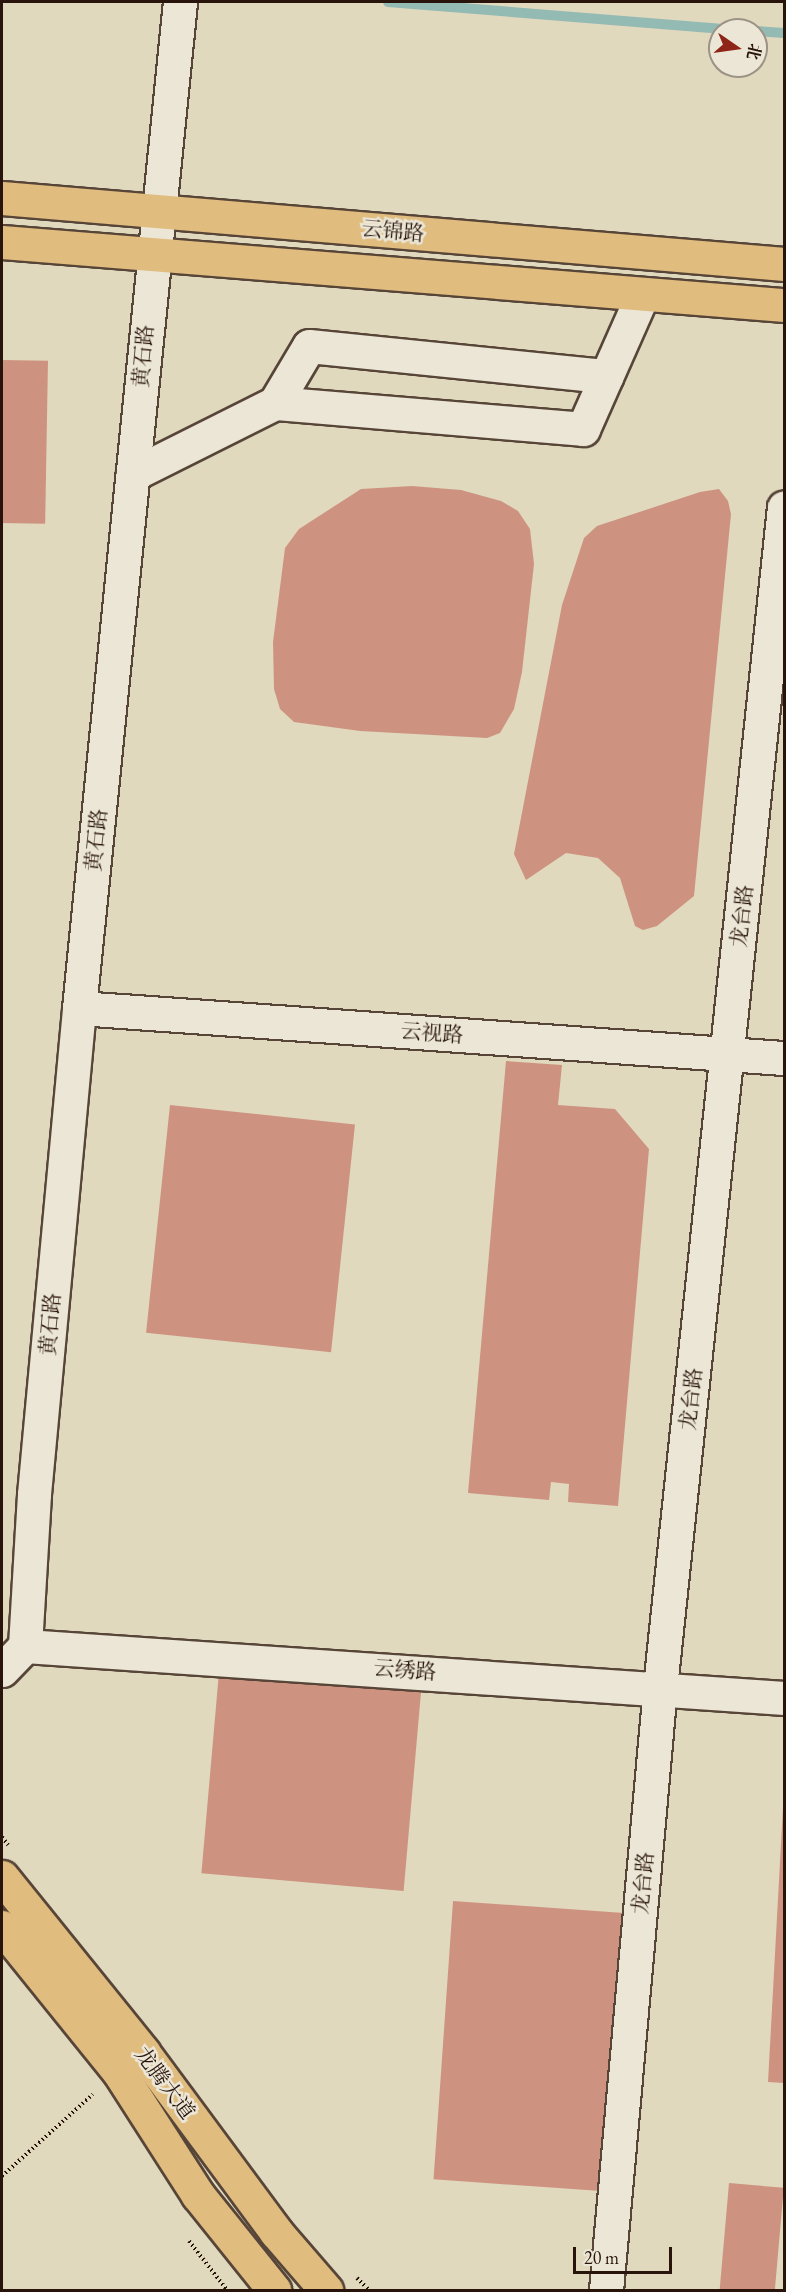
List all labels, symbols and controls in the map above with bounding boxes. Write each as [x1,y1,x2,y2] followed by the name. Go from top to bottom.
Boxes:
[708,18,768,78] north arrow
[742,42,766,62] text: 北
[361,216,425,246] street label: 云锦路
[128,324,158,388] street label: 黄石路
[80,807,112,873] street label: 黄石路
[726,883,758,949] street label: 龙台路
[400,1018,464,1048] street label: 云视路
[35,1292,65,1356] street label: 黄石路
[675,1366,707,1432] street label: 龙台路
[373,1655,437,1685] street label: 云绣路
[628,1851,658,1915] street label: 龙台路
[130,2042,200,2124] street label: 龙腾大道
[576,2235,675,2273] scale bar
[584,2246,619,2269] text: 20 m

